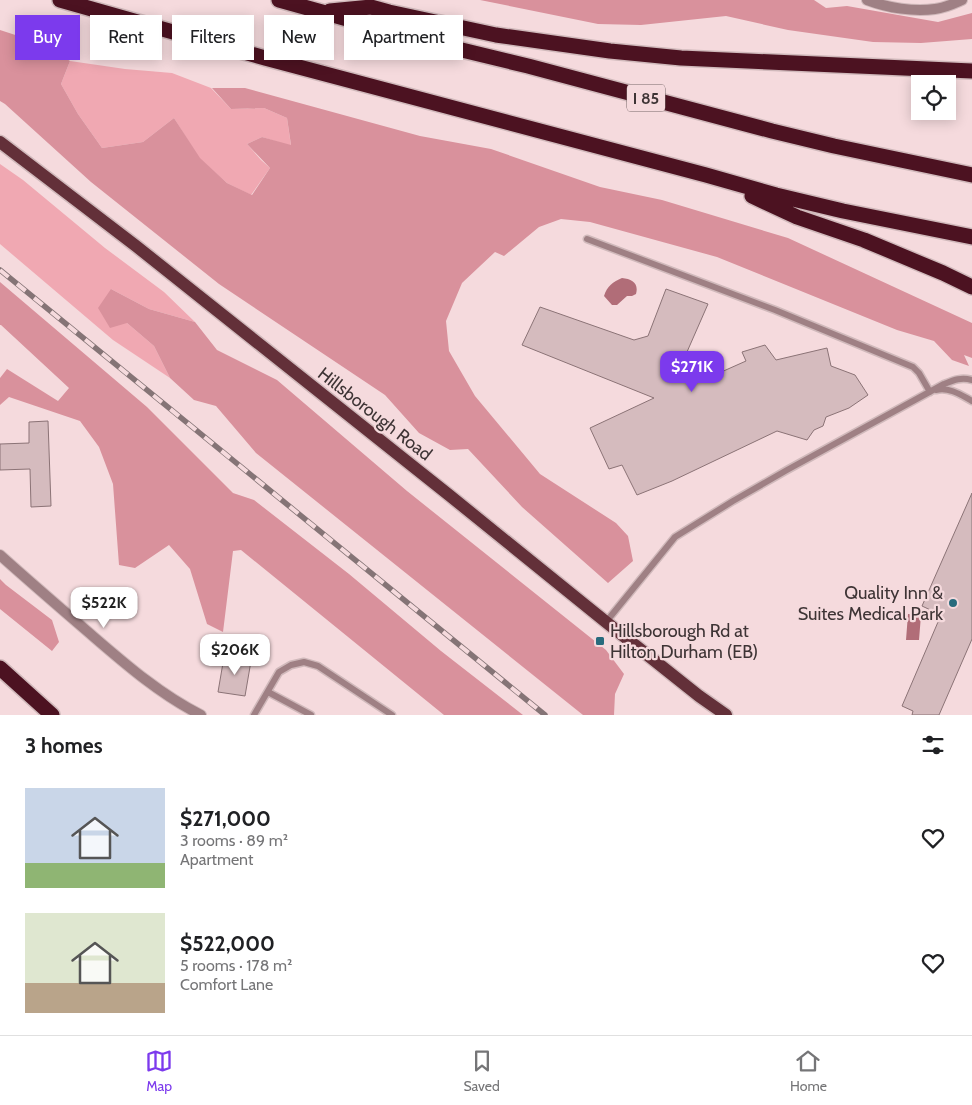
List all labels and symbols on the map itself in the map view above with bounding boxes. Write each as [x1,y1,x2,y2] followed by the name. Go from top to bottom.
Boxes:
[627,85,665,112] road number: I 85
[657,350,727,393] pin: $271K
[314,363,436,465] street label: Hillsborough Road
[798,582,944,625] place label: Quality Inn & Suites Medical Park
[69,586,139,629] pin: $522K
[947,597,959,609] marker: Quality Inn & Suites Medical Park
[610,620,758,663] place label: Hillsborough Rd at Hilton Durham (EB)
[200,634,270,676] pin: $206K
[594,635,606,647] marker: Hillsborough Rd at Hilton Durham (EB)

